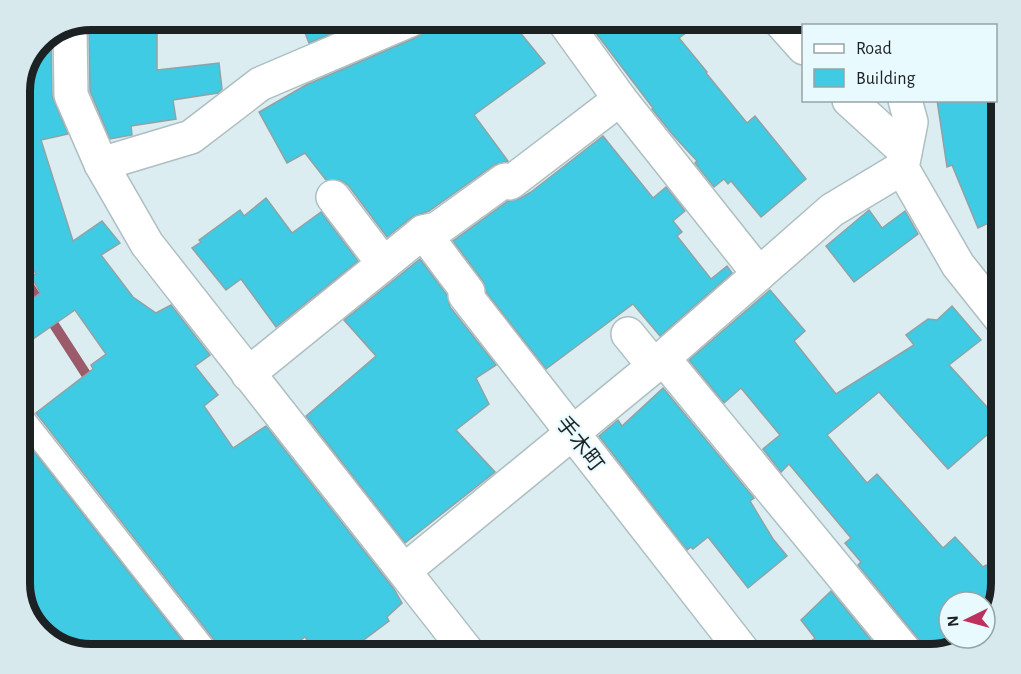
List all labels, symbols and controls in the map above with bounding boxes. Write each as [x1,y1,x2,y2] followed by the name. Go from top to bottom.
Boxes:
[802,24,997,102] legend
[856,40,892,58] text: Road
[856,70,916,88] text: Building
[552,412,608,475] street label: 手木町
[937,590,997,650] north arrow
[945,615,962,627] text: N

